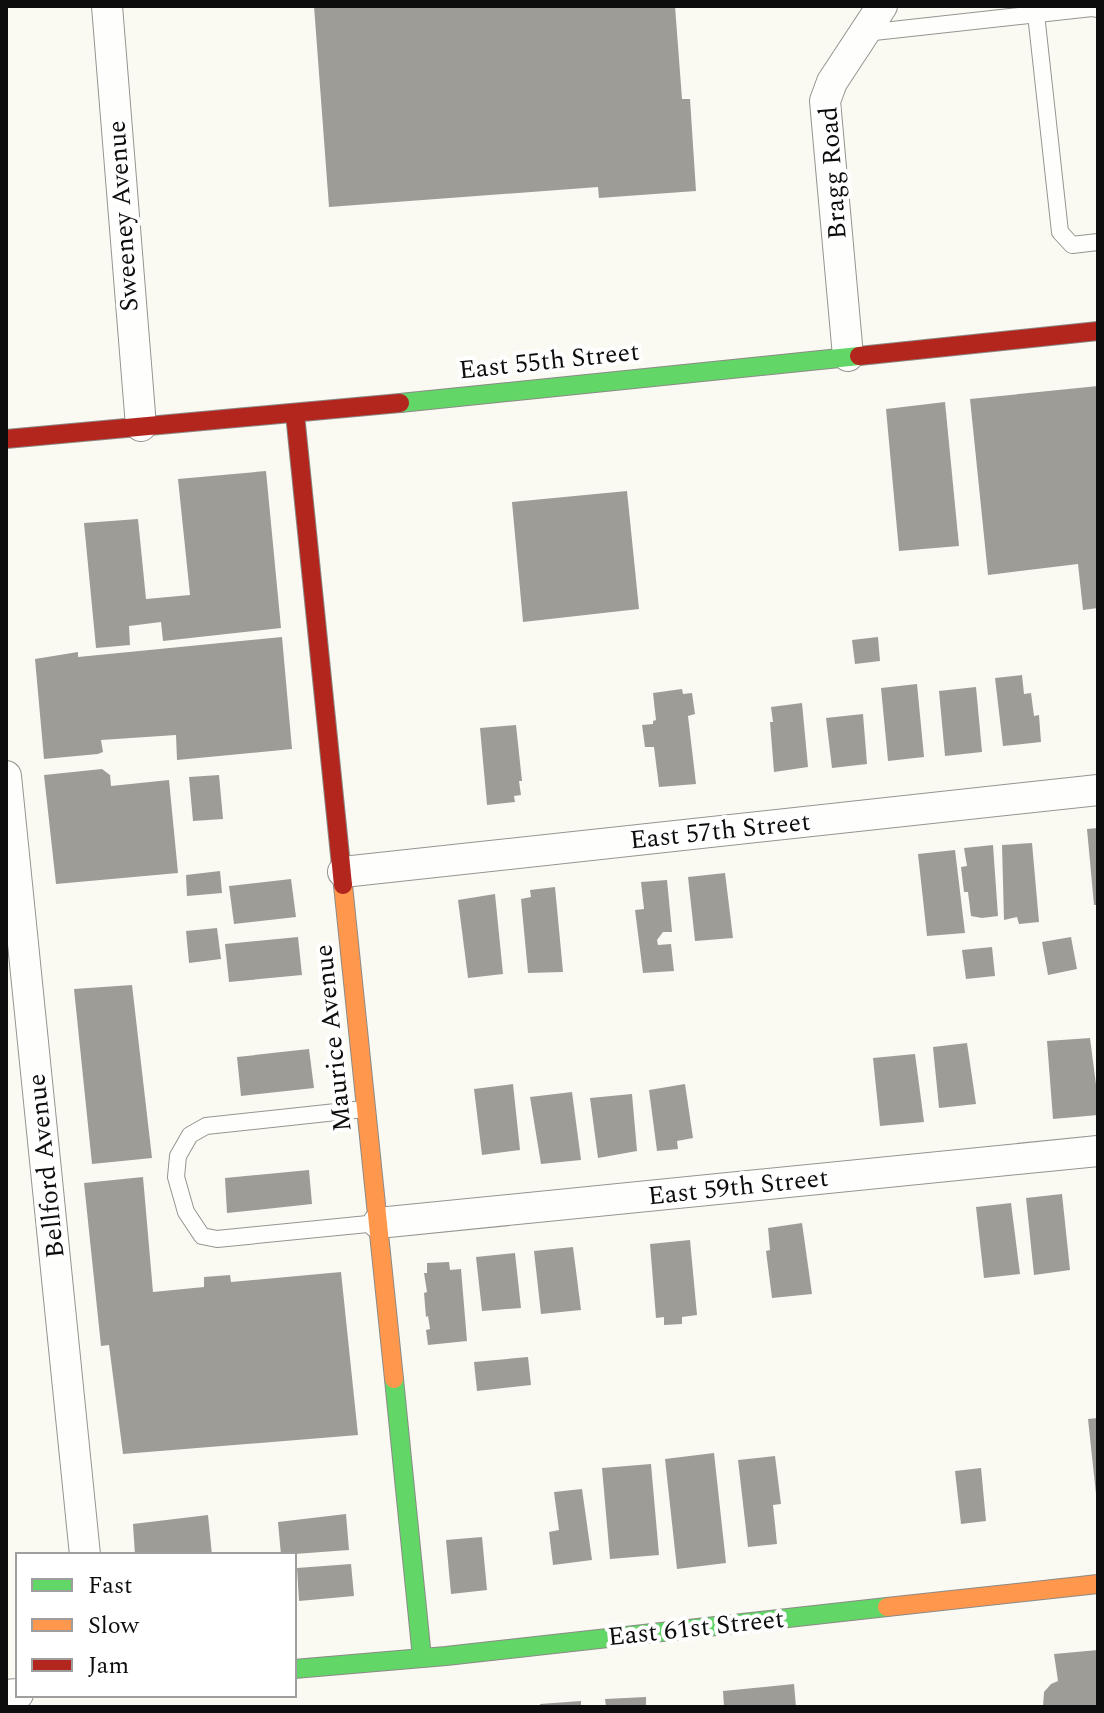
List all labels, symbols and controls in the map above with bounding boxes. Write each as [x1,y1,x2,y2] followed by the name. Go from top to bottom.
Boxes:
[808,105,858,241] street label: Bragg Road
[96,119,150,313] street label: Sweeney Avenue
[457,332,641,390] street label: East 55th Street
[628,802,812,860] street label: East 57th Street
[303,942,363,1134] street label: Maurice Avenue
[16,1072,76,1260] street label: Bellford Avenue
[646,1158,830,1216] street label: East 59th Street
[16,1553,296,1697] legend
[88,1568,133,1604] text: Fast
[606,1599,786,1657] street label: East 61st Street
[88,1608,140,1644] text: Slow
[88,1648,129,1684] text: Jam

